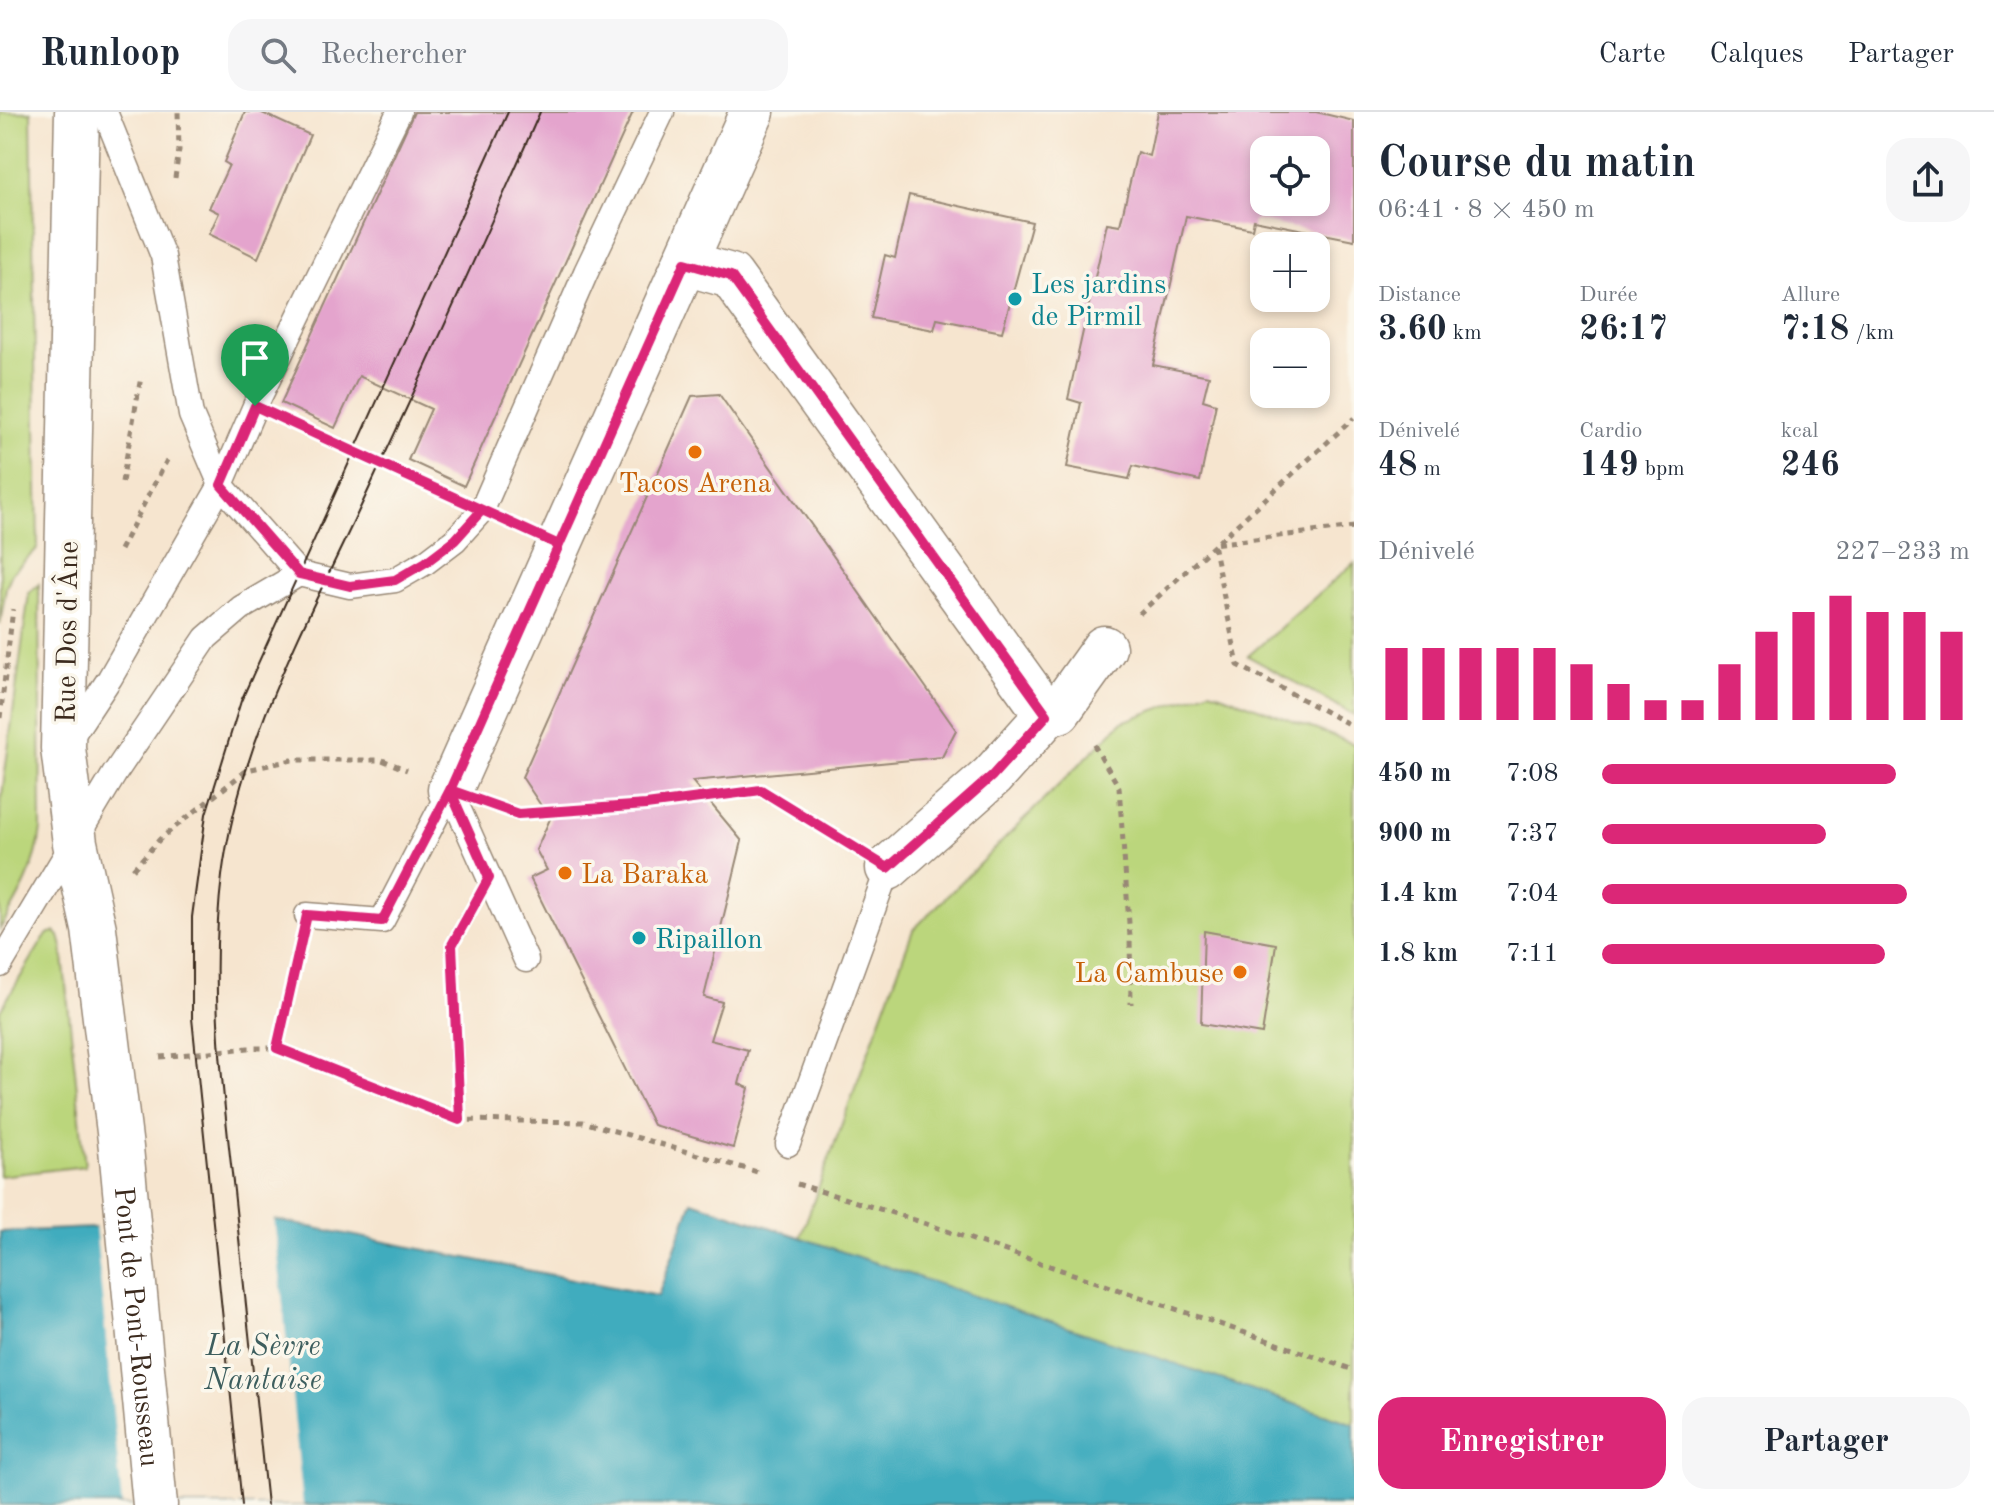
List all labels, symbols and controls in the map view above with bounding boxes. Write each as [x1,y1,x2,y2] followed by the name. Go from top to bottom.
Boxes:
[228,19,788,91] search box
[256,33,300,77] icon: search
[40,36,180,74] text: Runloop
[320,40,467,70] text: Rechercher
[1599,41,1666,69] text: Carte
[1710,41,1804,69] text: Calques
[1848,41,1954,69] text: Partager
[1250,136,1330,408] map controls
[1250,136,1330,216] button: locate
[1886,138,1970,222] button: share
[1378,142,1696,186] text: Course du matin
[1378,197,1595,223] text: 06:41 · 8 × 450 m
[1250,232,1330,312] button: +
[1031,272,1166,332] place label: Les jardins de Pirmil
[1378,284,1461,306] text: Distance
[1579,284,1638,306] text: Durée
[1781,284,1840,306] text: Allure
[1006,290,1024,308] marker: Les jardins de Pirmil
[1378,313,1447,347] text: 3.60
[1579,313,1668,347] text: 26:17
[1781,313,1849,347] text: 7:18
[1447,322,1482,344] text: km
[1849,322,1894,344] text: /km
[221,324,289,406] pin
[1250,328,1330,408] button: −
[233,336,277,380] icon: arrive
[1378,420,1460,442] text: Dénivelé
[1579,420,1642,442] text: Cardio
[1781,420,1819,442] text: kcal
[686,443,704,461] marker: Tacos Arena
[1378,449,1417,483] text: 48
[1579,449,1639,483] text: 149
[1781,449,1840,483] text: 246
[1417,458,1441,480] text: m
[1639,458,1685,480] text: bpm
[618,471,772,499] place label: Tacos Arena
[1378,539,1475,565] text: Dénivelé
[1835,539,1970,565] text: 227–233 m
[48,541,85,723] street label: Rue Dos d'Âne
[1378,761,1451,787] text: 450 m
[1506,761,1559,787] text: 7:08
[1378,821,1451,847] text: 900 m
[1506,821,1559,847] text: 7:37
[581,862,708,890] place label: La Baraka
[556,864,574,882] marker: La Baraka
[1378,881,1458,907] text: 1.4 km
[1506,881,1559,907] text: 7:04
[655,927,763,955] place label: Ripaillon
[630,929,648,947] marker: Ripaillon
[1378,941,1458,967] text: 1.8 km
[1506,941,1559,967] text: 7:11
[1074,961,1224,989] place label: La Cambuse
[1231,963,1249,981] marker: La Cambuse
[108,1185,162,1468] street label: Pont de Pont-Rousseau
[203,1332,322,1396] water label: La Sèvre Nantaise
[1378,1397,1666,1489] button: Enregistrer
[1682,1397,1970,1489] button: Partager

